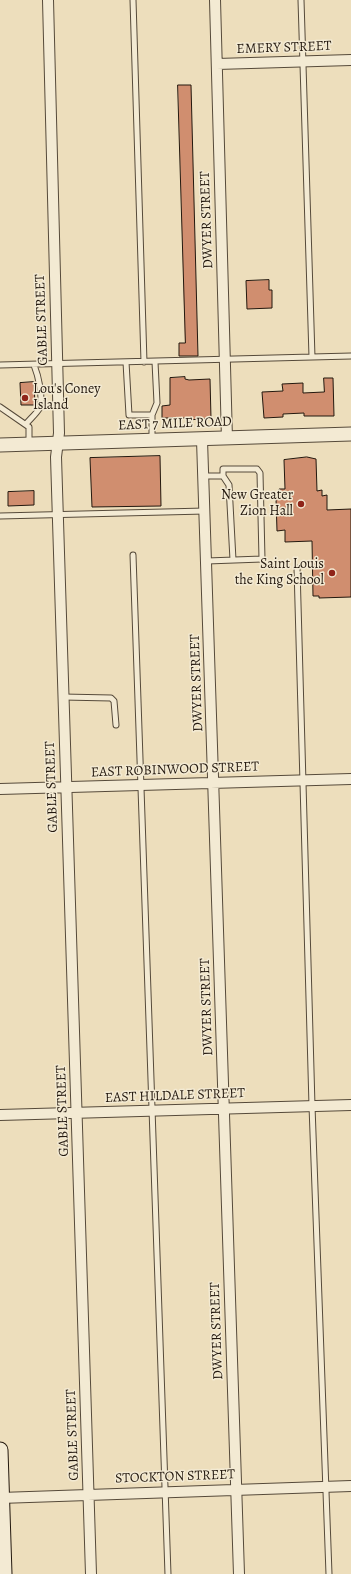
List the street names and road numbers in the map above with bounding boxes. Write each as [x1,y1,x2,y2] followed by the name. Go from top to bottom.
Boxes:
[236,38,332,58] street label: EMERY STREET
[197,171,217,269] street label: DWYER STREET
[32,274,52,366] street label: GABLE STREET
[118,414,232,434] street label: EAST 7 MILE ROAD
[187,634,207,732] street label: DWYER STREET
[42,741,62,833] street label: GABLE STREET
[91,759,259,781] street label: EAST ROBINWOOD STREET
[197,958,217,1056] street label: DWYER STREET
[53,1065,73,1157] street label: GABLE STREET
[105,1085,245,1107] street label: EAST HILDALE STREET
[207,1282,227,1380] street label: DWYER STREET
[63,1389,83,1481] street label: GABLE STREET
[115,1467,235,1487] street label: STOCKTON STREET

